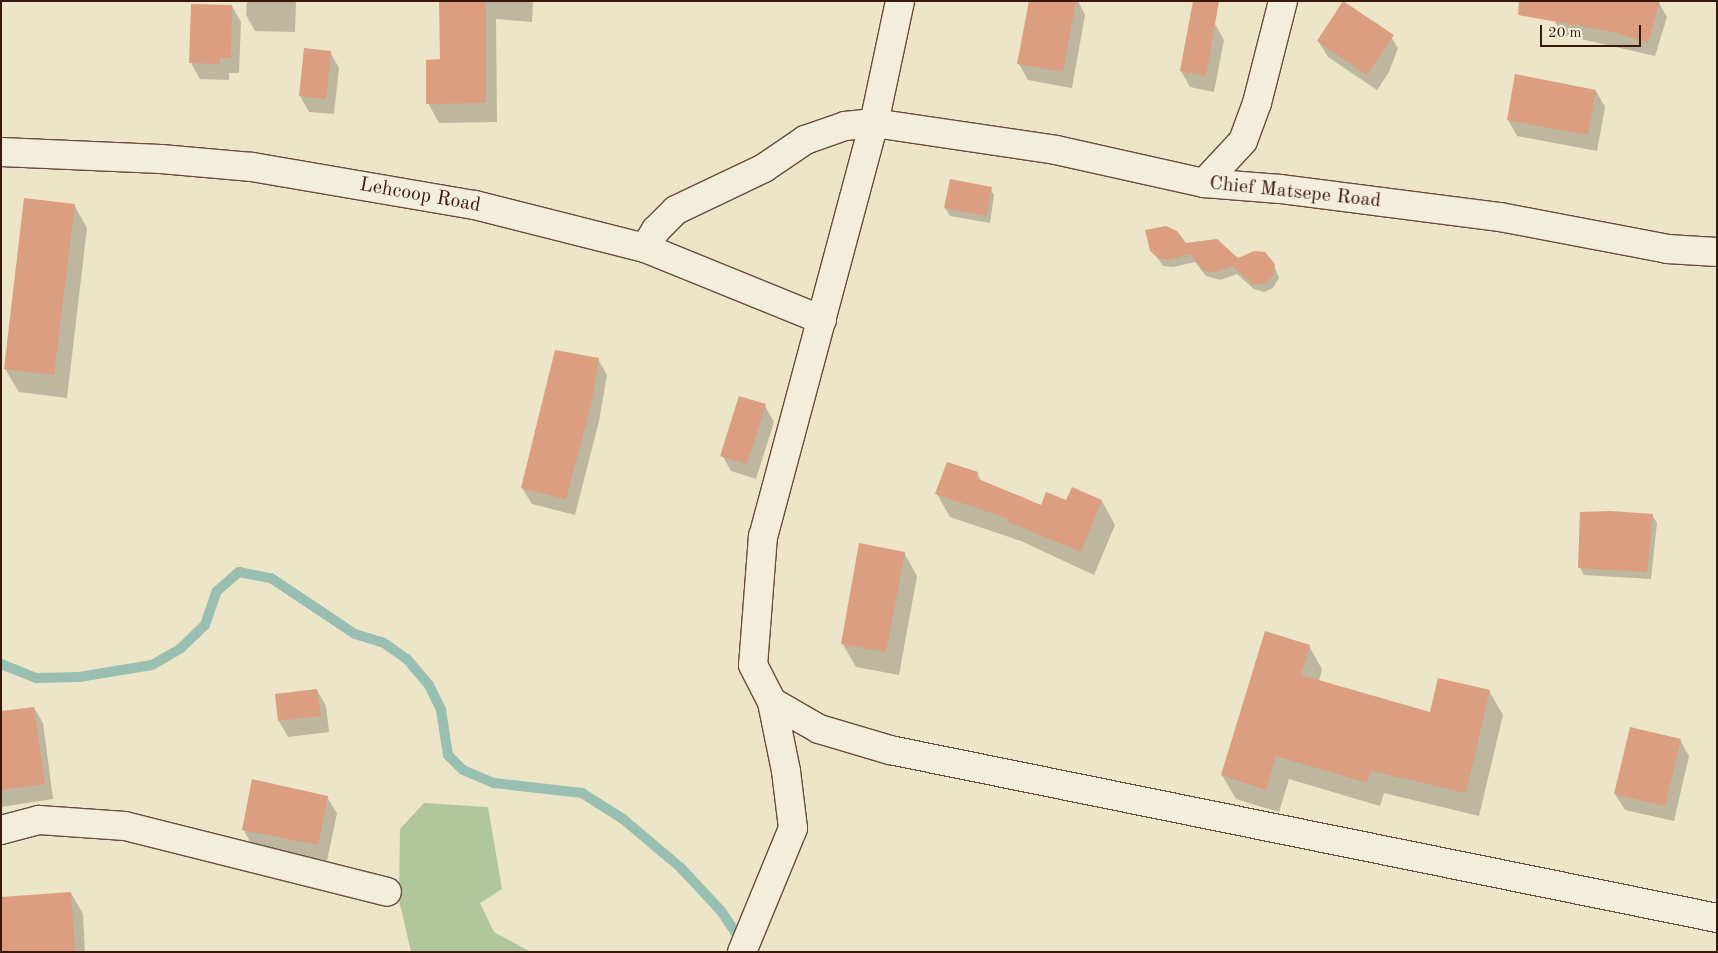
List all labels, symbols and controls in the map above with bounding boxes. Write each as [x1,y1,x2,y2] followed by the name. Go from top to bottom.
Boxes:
[1543,15,1644,47] scale bar
[1548,26,1582,41] text: 20 m
[1208,172,1382,214] street label: Chief Matsepe Road
[358,174,482,218] street label: Lehcoop Road

